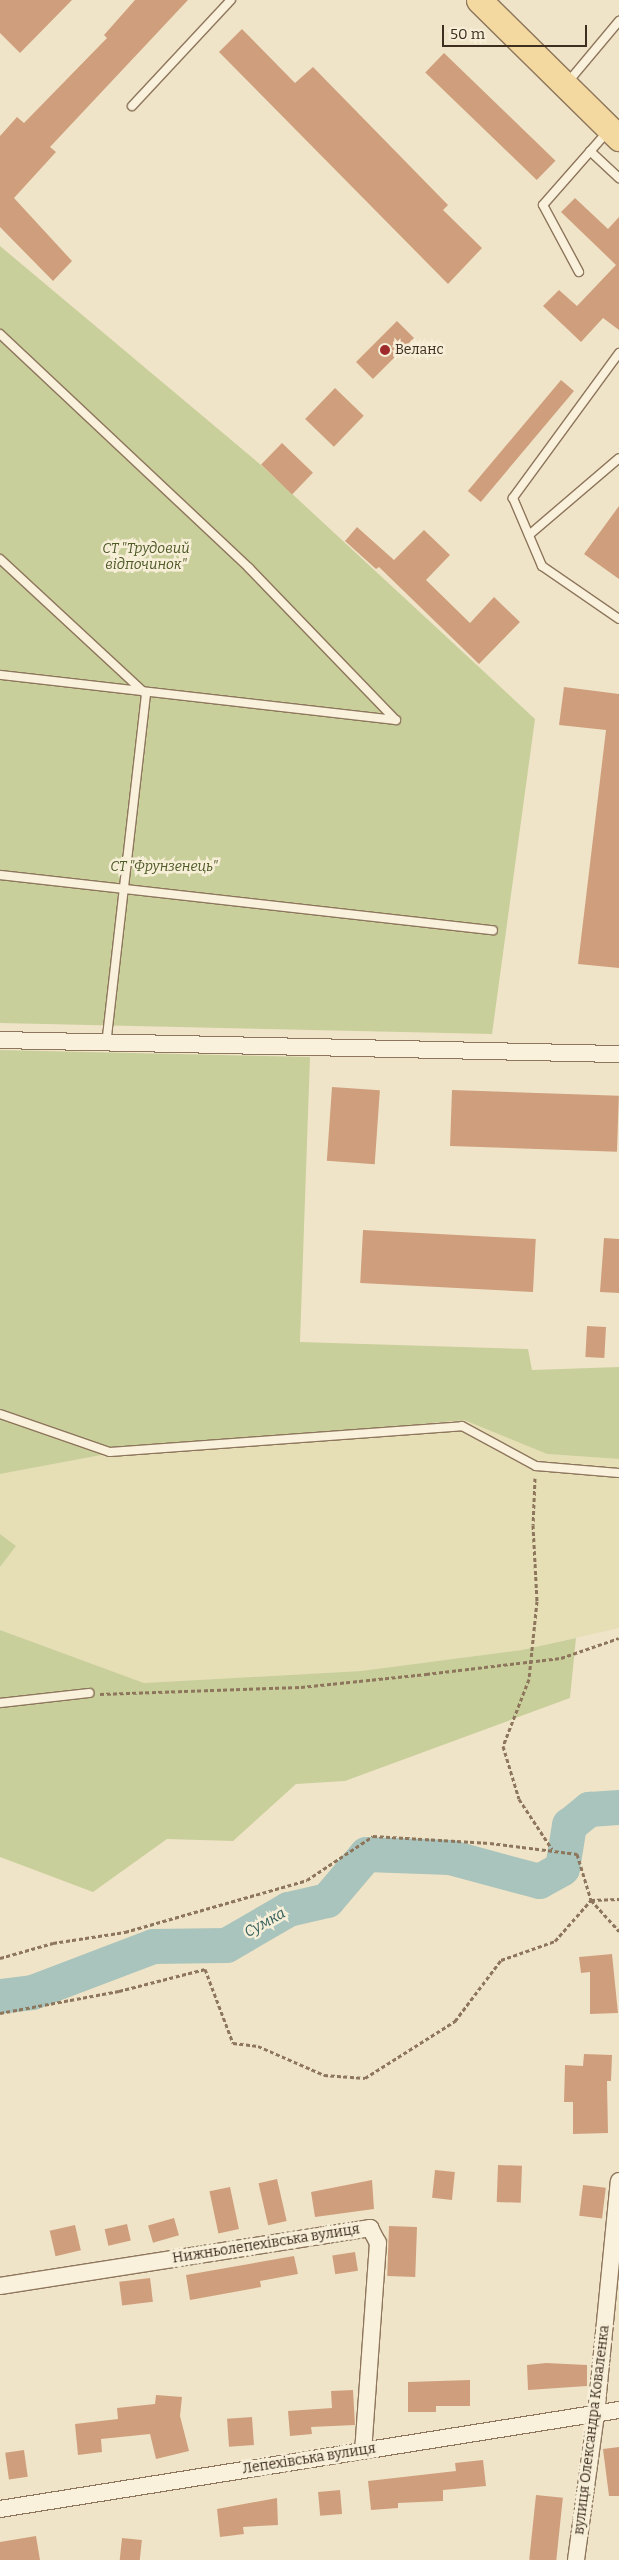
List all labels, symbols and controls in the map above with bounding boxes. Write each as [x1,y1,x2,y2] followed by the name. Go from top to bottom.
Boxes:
[444,15,589,47] scale bar
[450,25,485,43] text: 50 m
[395,342,444,358] place label: Веланс
[379,344,391,356] marker: Веланс
[102,541,190,574] park label: СТ "Трудовий відпочинок"
[110,859,218,875] park label: СТ "Фрунзенець"
[241,1904,289,1942] water label: Сумка
[171,2221,361,2267] street label: Нижньолепехівська вулиця
[571,2324,613,2536] street label: вулиця Олександра Коваленка
[241,2440,377,2478] street label: Лепехівська вулиця

